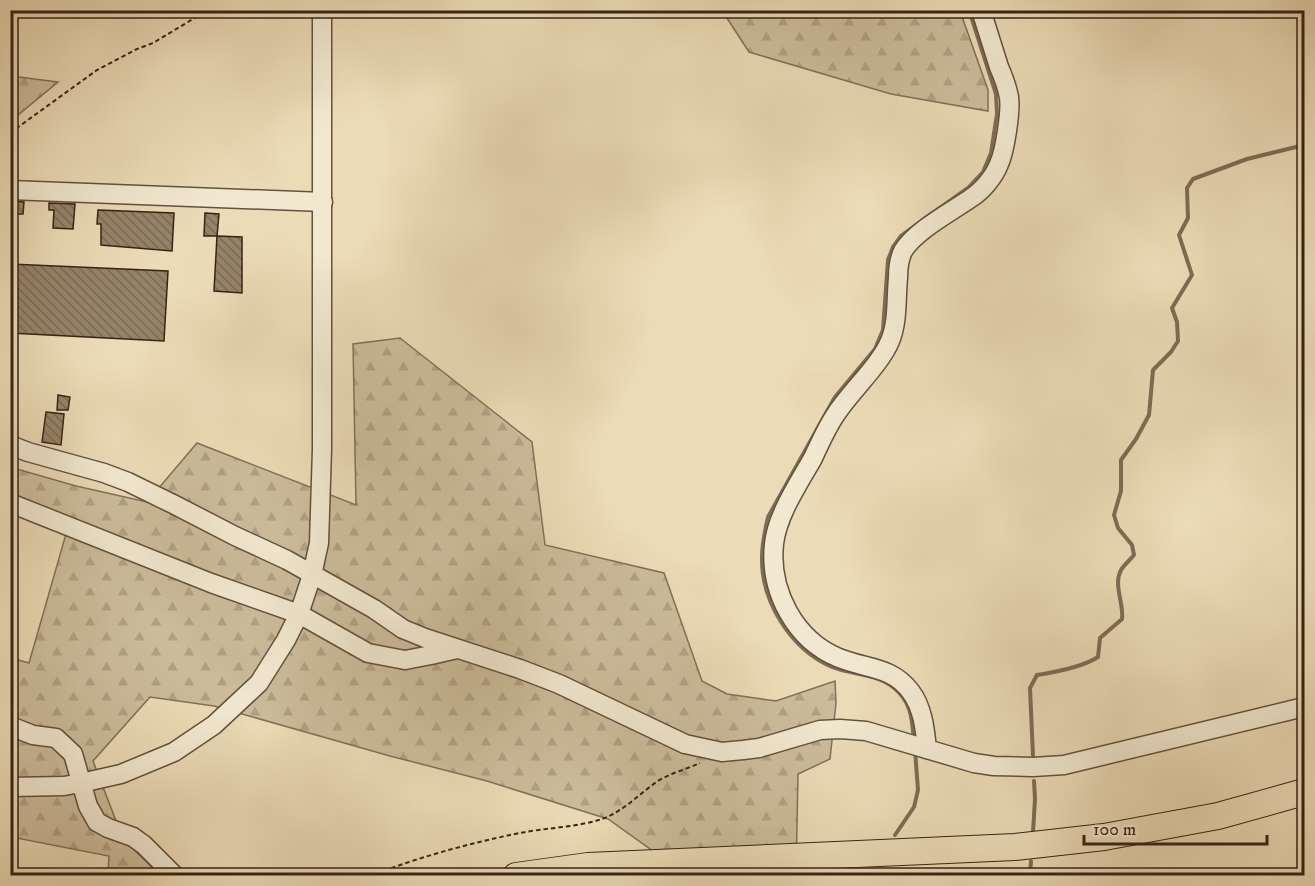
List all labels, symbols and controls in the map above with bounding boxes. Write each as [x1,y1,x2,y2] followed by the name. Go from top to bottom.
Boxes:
[1084,808,1267,846] scale bar
[1093,819,1136,841] text: 100 m

